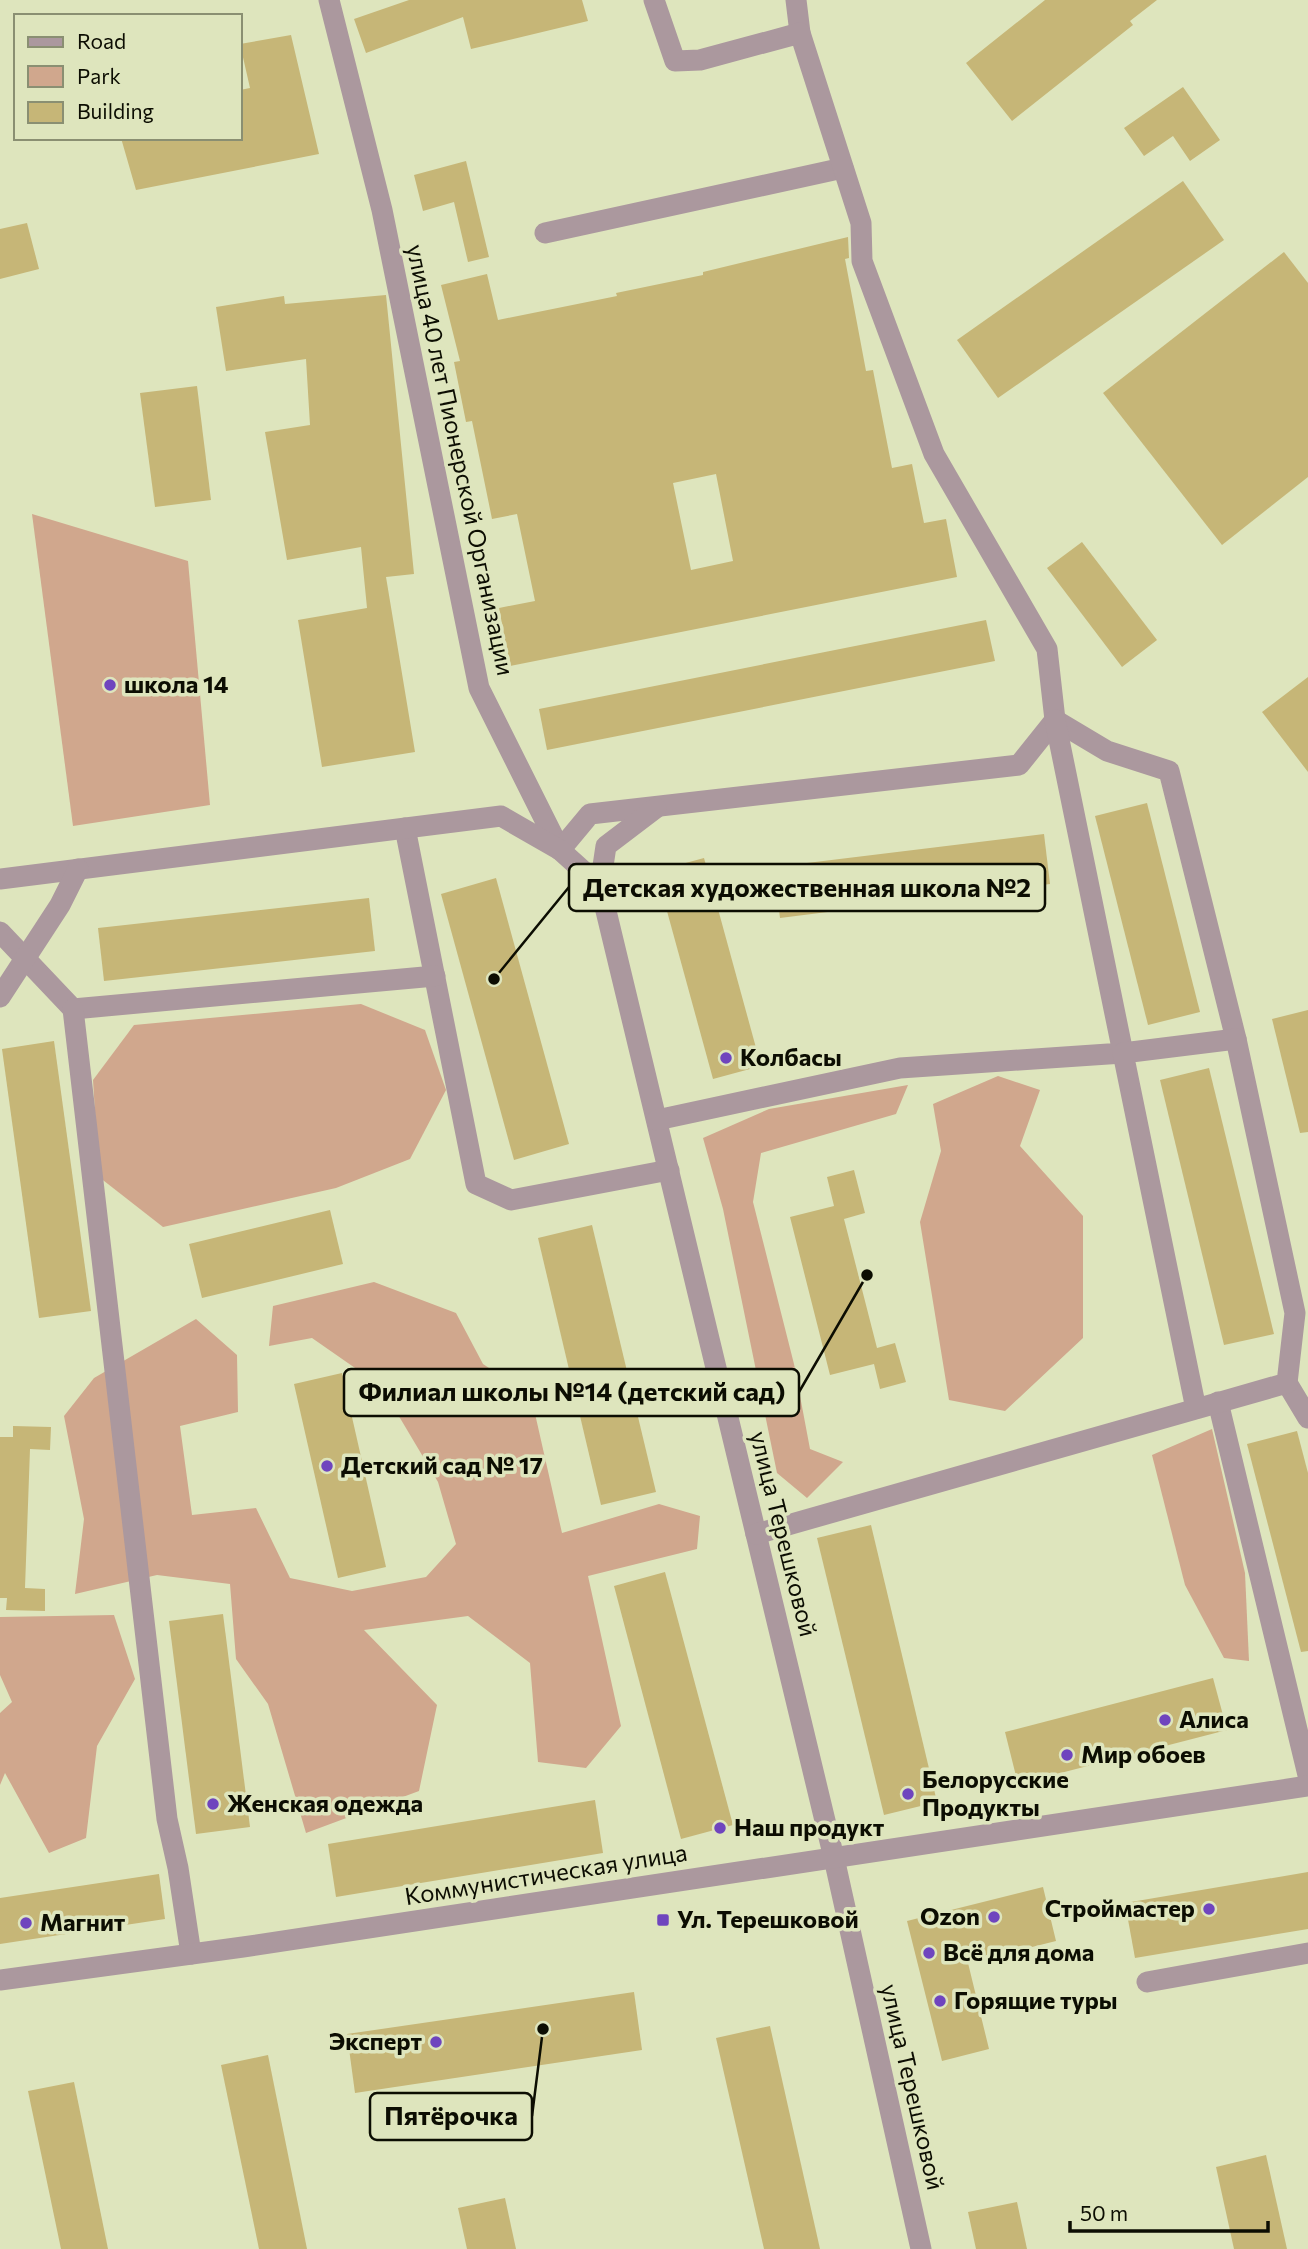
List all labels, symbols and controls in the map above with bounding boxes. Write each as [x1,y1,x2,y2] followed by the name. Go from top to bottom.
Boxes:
[14,14,242,140] legend
[77,28,126,53] text: Road
[77,63,121,88] text: Park
[77,98,154,123] text: Building
[402,241,521,678] street label: улица 40 лет Пионерской Организации
[124,669,229,698] place label: школа 14
[102,677,118,693] marker: школа 14
[569,864,1045,911] callout: Детская художественная школа №2
[583,871,1031,902] text: Детская художественная школа №2
[740,1042,842,1071] place label: Колбасы
[718,1050,734,1066] marker: Колбасы
[344,1369,799,1416] callout: Филиал школы №14 (детский сад)
[358,1375,786,1406] text: Филиал школы №14 (детский сад)
[745,1428,824,1639] street label: улица Терешковой
[341,1450,543,1479] place label: Детский сад № 17
[319,1458,335,1474] marker: Детский сад № 17
[1179,1704,1249,1733] place label: Алиса
[1157,1712,1173,1728] marker: Алиса
[1081,1739,1206,1768] place label: Мир обоев
[1059,1747,1075,1763] marker: Мир обоев
[922,1764,1069,1821] place label: Белорусские Продукты
[900,1786,916,1802] marker: Белорусские Продукты
[227,1788,423,1817] place label: Женская одежда
[205,1796,221,1812] marker: Женская одежда
[734,1812,885,1841] place label: Наш продукт
[712,1820,728,1836] marker: Наш продукт
[402,1837,689,1910] street label: Коммунистическая улица
[1045,1893,1195,1922] place label: Строймастер
[920,1901,980,1930] place label: Ozon
[1201,1901,1217,1917] marker: Строймастер
[677,1904,859,1933] place label: Ул. Терешковой
[40,1907,126,1936] place label: Магнит
[986,1909,1002,1925] marker: Ozon
[655,1912,671,1928] marker: Ул. Терешковой
[18,1915,34,1931] marker: Магнит
[943,1937,1094,1966] place label: Всё для дома
[921,1945,937,1961] marker: Всё для дома
[876,1981,951,2192] street label: улица Терешковой
[954,1985,1118,2014] place label: Горящие туры
[932,1993,948,2009] marker: Горящие туры
[329,2026,422,2055] place label: Эксперт
[428,2034,444,2050] marker: Эксперт
[370,2093,532,2140] callout: Пятёрочка
[384,2099,518,2130] text: Пятёрочка
[1070,2190,1268,2234] scale bar
[1080,2200,1128,2225] text: 50 m

